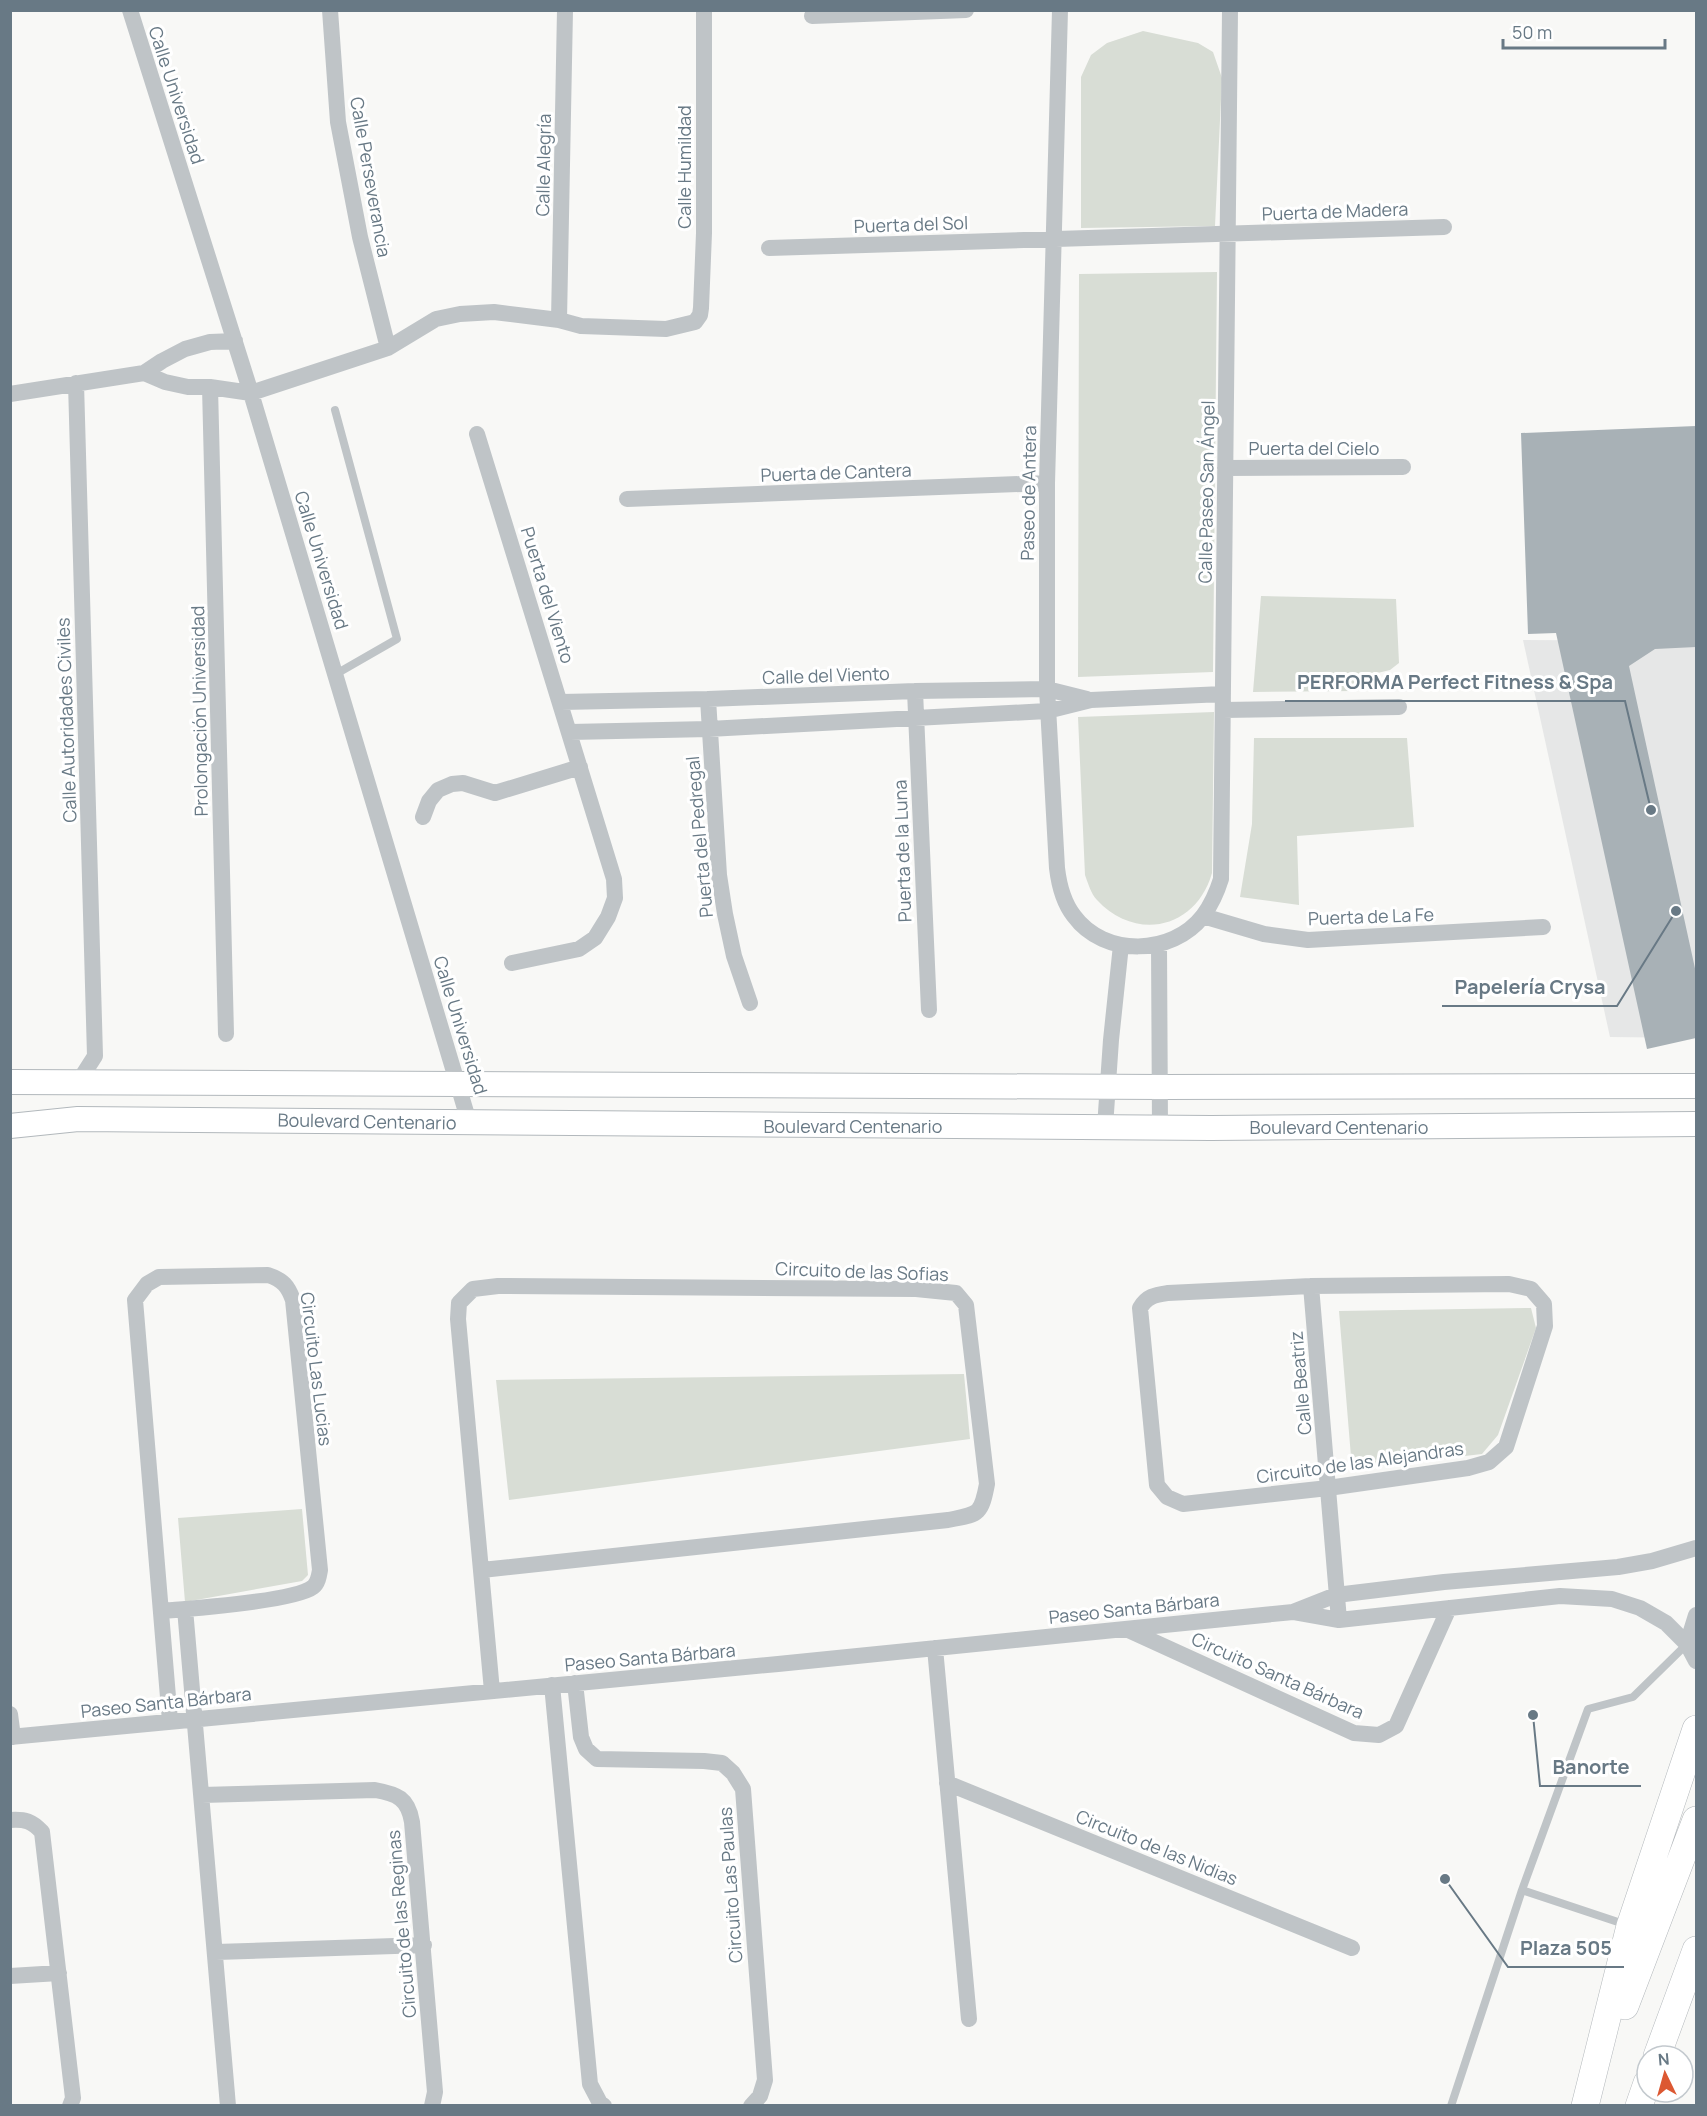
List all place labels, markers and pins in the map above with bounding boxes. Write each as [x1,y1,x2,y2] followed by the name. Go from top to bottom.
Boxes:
[1285,663,1625,701] callout: PERFORMA Perfect Fitness & Spa
[1442,968,1617,1006] callout: Papelería Crysa
[1540,1748,1641,1786] callout: Banorte
[1508,1929,1624,1967] callout: Plaza 505

